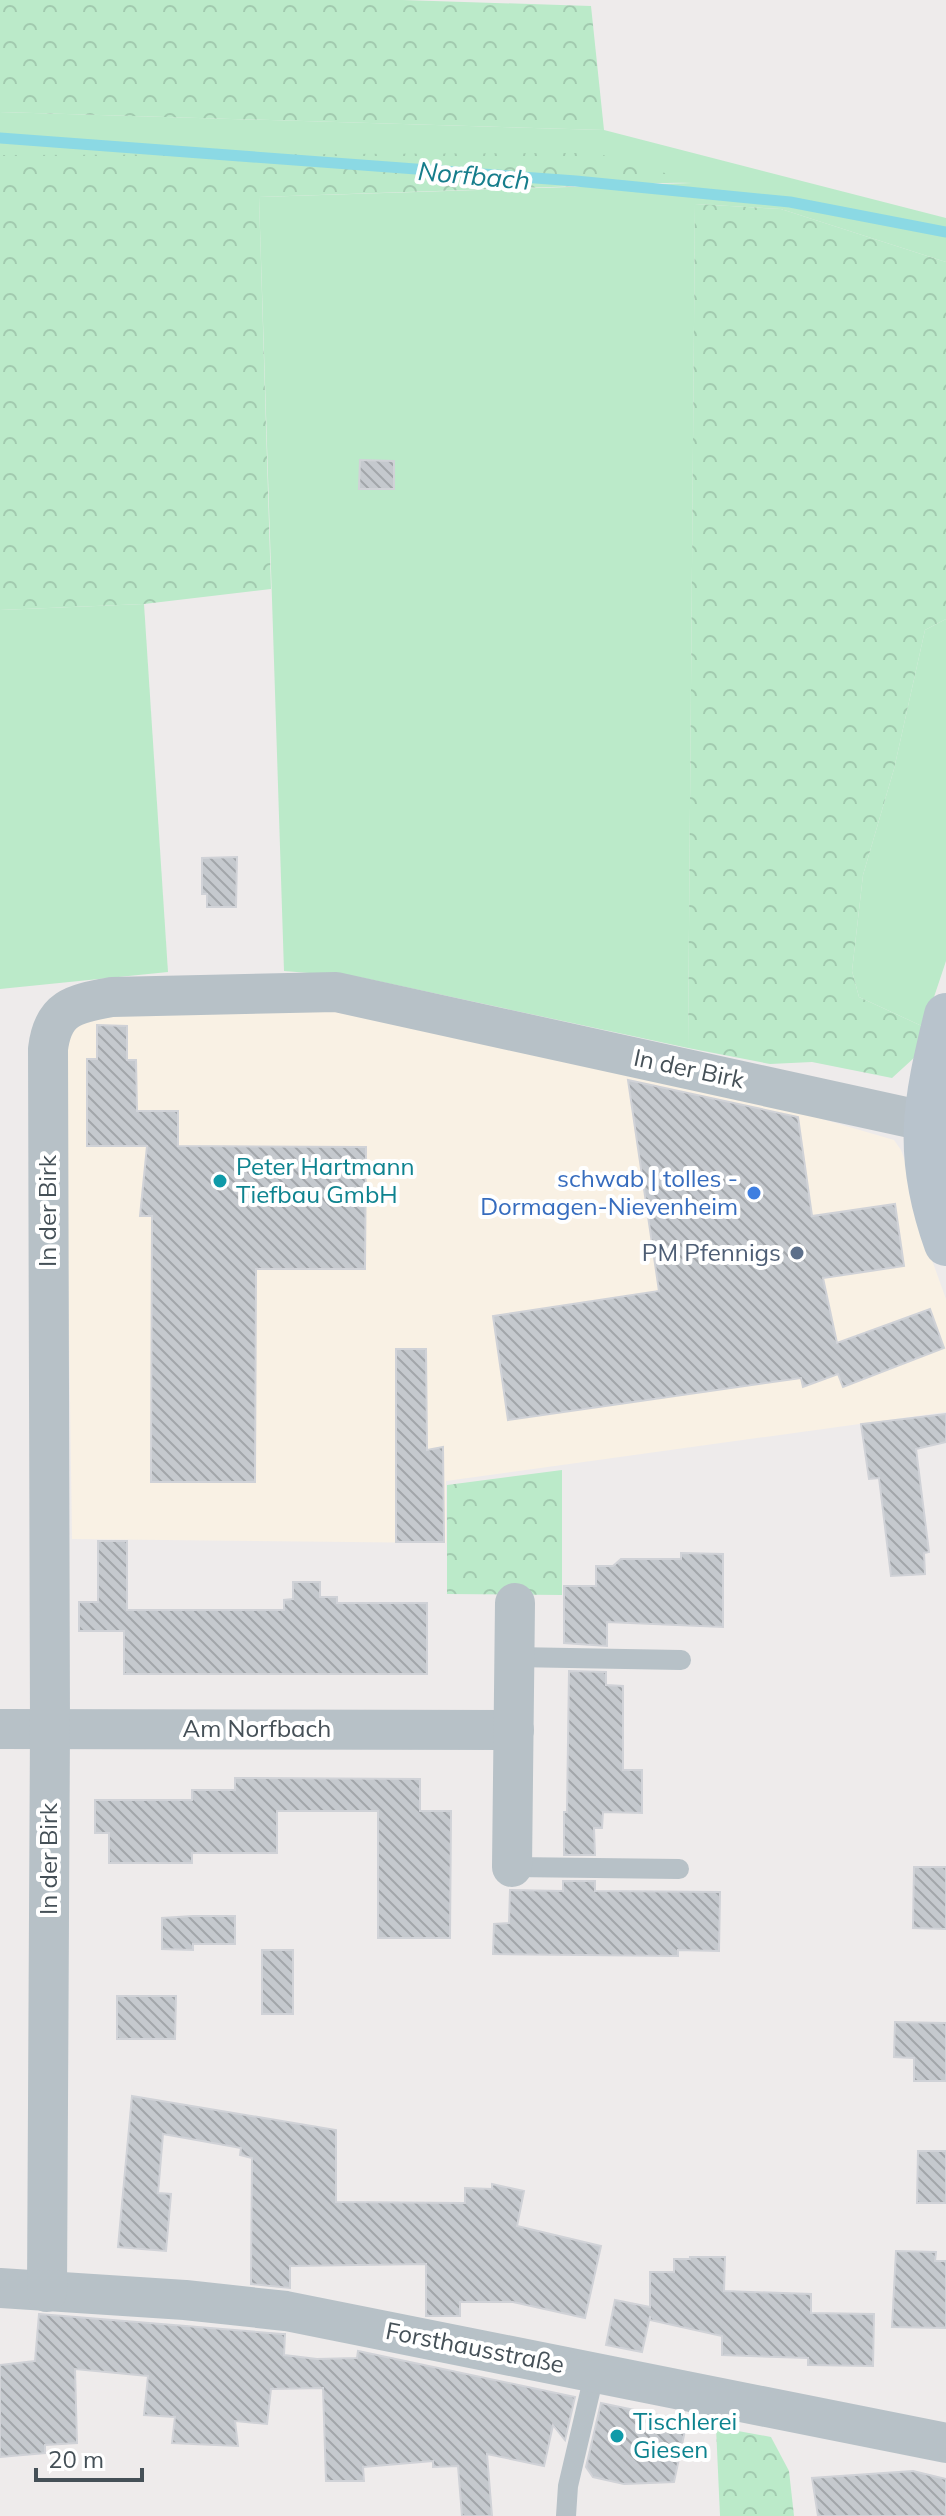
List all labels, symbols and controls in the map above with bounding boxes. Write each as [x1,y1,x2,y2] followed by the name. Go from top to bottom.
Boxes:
[417,154,532,197] water label: Norfbach
[631,1042,748,1094] street label: In der Birk
[236,1151,415,1209] place label: Peter Hartmann Tiefbau GmbH
[32,1154,62,1267] street label: In der Birk
[480,1163,738,1221] place label: schwab | tolles - Dormagen-Nievenheim
[211,1172,229,1190] marker: Peter Hartmann Tiefbau GmbH
[745,1184,763,1202] marker: schwab | tolles - Dormagen-Nievenheim
[642,1237,781,1267] place label: PM Pfennigs
[788,1244,806,1262] marker: PM Pfennigs
[183,1713,331,1743] street label: Am Norfbach
[33,1802,63,1915] street label: In der Birk
[383,2315,567,2379] street label: Forsthausstraße
[633,2406,737,2464] place label: Tischlerei Giesen
[608,2427,626,2445] marker: Tischlerei Giesen
[36,2432,142,2482] scale bar
[48,2444,104,2474] text: 20 m

